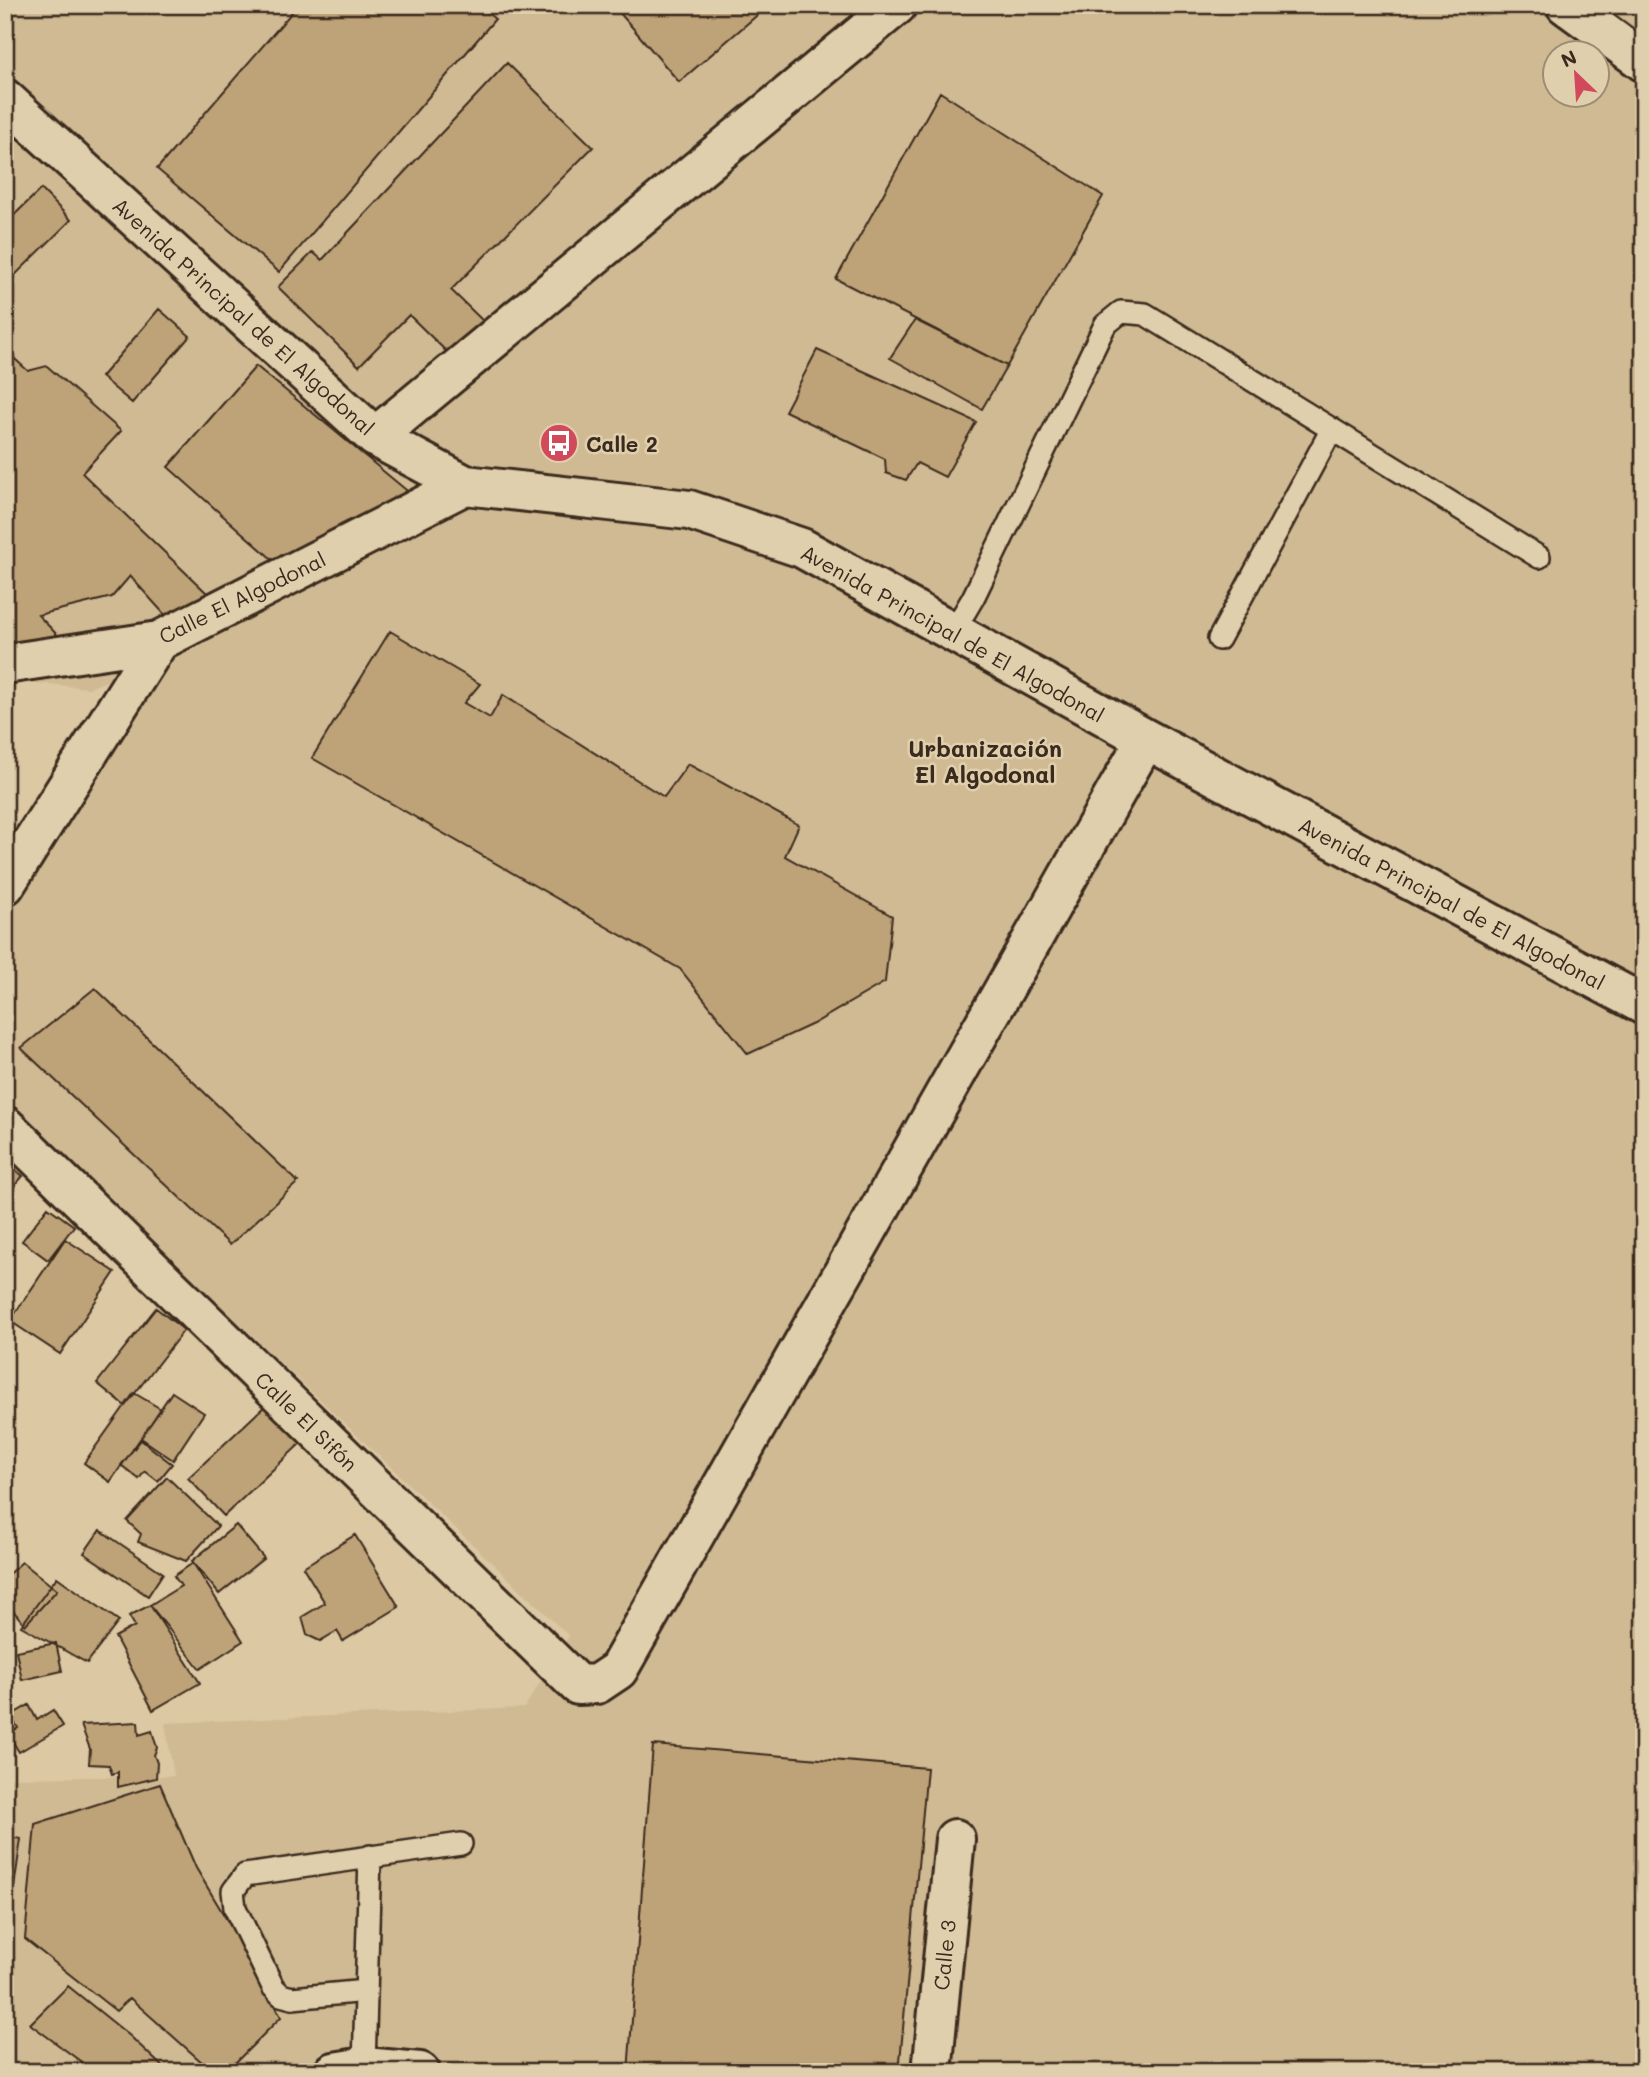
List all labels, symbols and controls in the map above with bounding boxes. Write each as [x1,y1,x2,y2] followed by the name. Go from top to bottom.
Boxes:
[1540,38,1610,108] north arrow
[1557,44,1580,73] text: N
[107,191,381,441] street label: Avenida Principal de El Algodonal
[538,422,580,464] bus stop icon: Calle 2
[586,430,658,457] place label: Calle 2
[796,538,1110,728] street label: Avenida Principal de El Algodonal
[154,545,330,649] street label: Calle El Algodonal
[908,733,1062,789] district label: Urbanización El Algodonal
[1294,811,1610,995] street label: Avenida Principal de El Algodonal
[250,1365,364,1477] street label: Calle El Sifón
[927,1918,961,1992] street label: Calle 3

